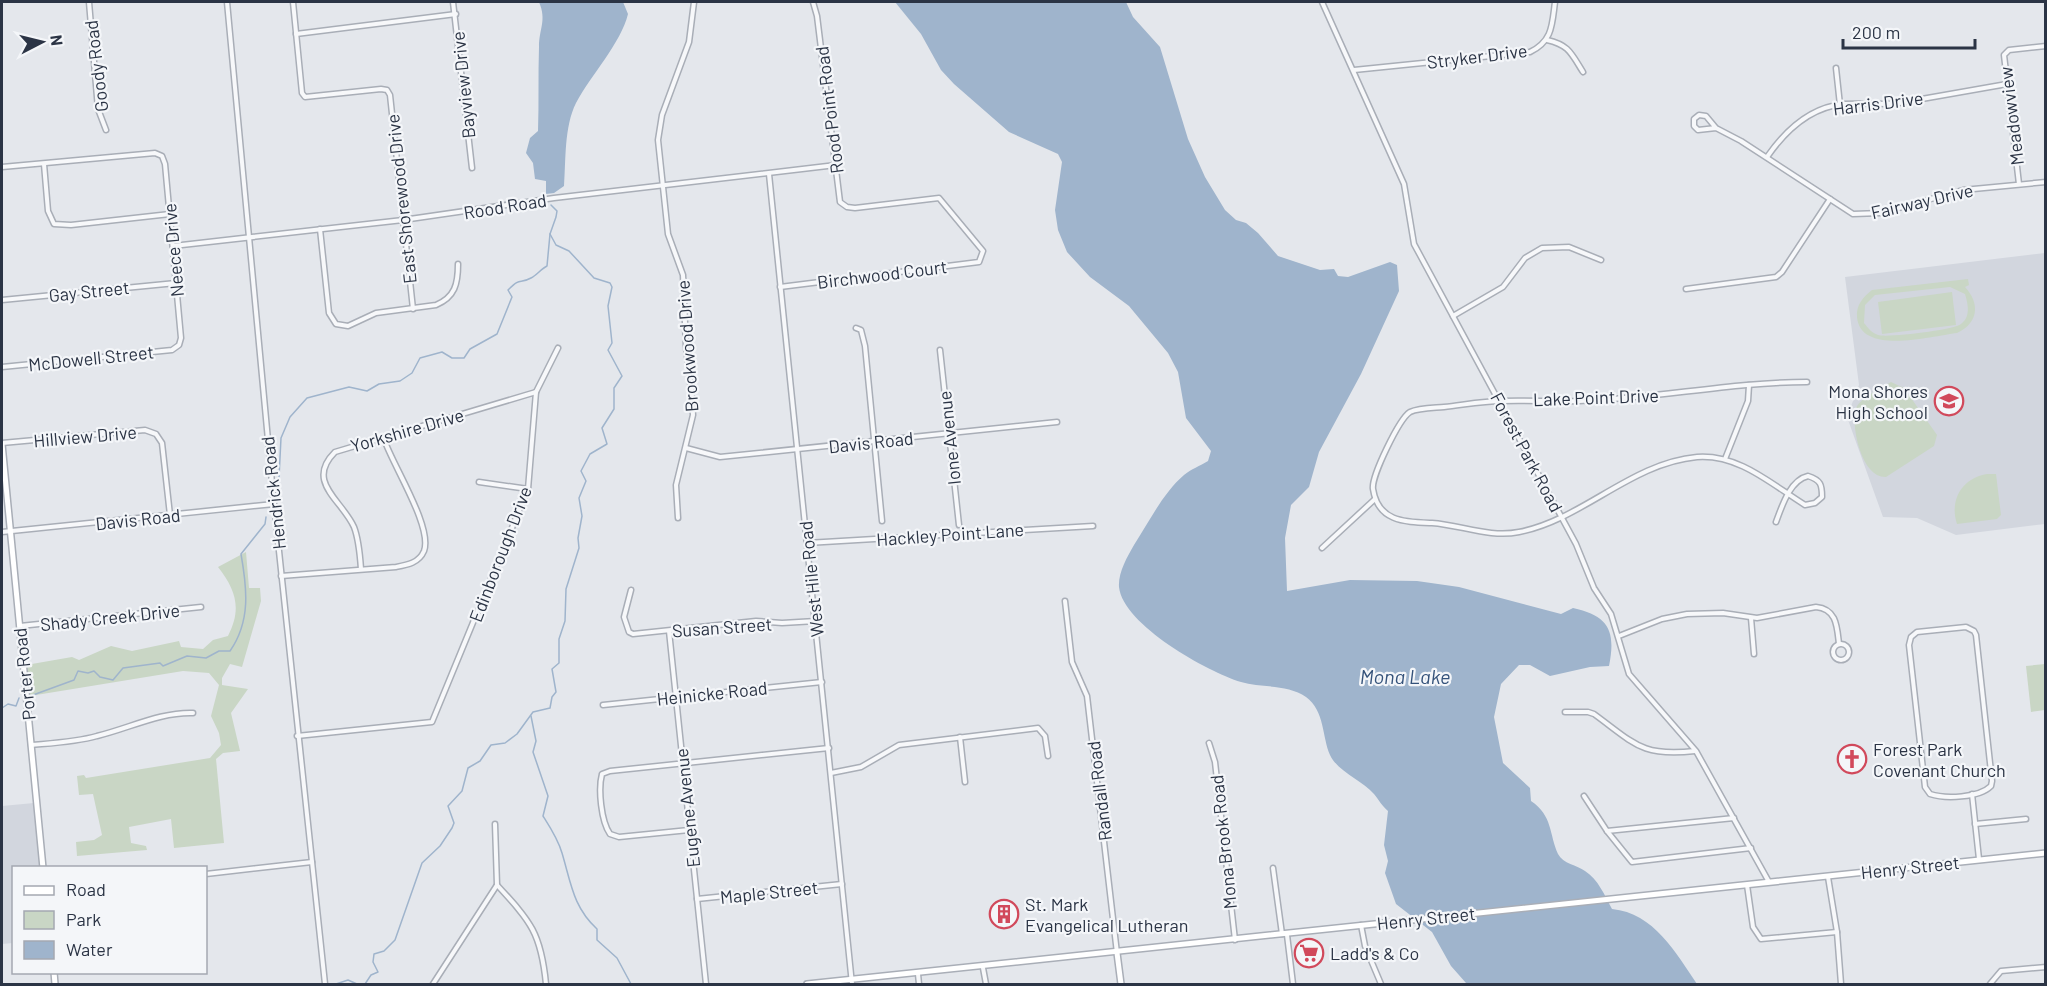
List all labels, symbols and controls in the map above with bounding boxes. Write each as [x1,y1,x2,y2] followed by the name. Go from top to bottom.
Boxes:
[12,12,72,72] north arrow
[1843,12,1975,50] scale bar
[79,19,113,113] street label: Goody Road
[1852,21,1900,43] text: 200 m
[446,30,480,140] street label: Bayview Drive
[47,34,67,47] text: N
[1426,39,1528,73] street label: Stryker Drive
[810,45,848,175] street label: Rood Point Road
[1994,65,2028,167] street label: Meadowview
[1831,87,1925,119] street label: Harris Drive
[381,113,421,285] street label: East Shorewood Drive
[1869,179,1975,223] street label: Fairway Drive
[462,189,548,223] street label: Rood Road
[158,202,188,298] street label: Neece Drive
[816,255,948,293] street label: Birchwood Court
[48,276,130,306] street label: Gay Street
[671,279,703,413] street label: Brookwood Drive
[27,340,155,376] street label: McDowell Street
[1828,380,1928,423] place label: Mona Shores High School
[1533,384,1659,410] street label: Lake Point Drive
[1933,385,1965,417] school or university icon: Mona Shores High School
[1486,388,1568,516] street label: Forest Park Road
[933,390,965,486] street label: Ione Avenue
[348,403,466,457] street label: Yorkshire Drive
[32,421,138,451] street label: Hillview Drive
[827,427,915,457] street label: Davis Road
[256,435,290,551] street label: Hendrick Road
[464,483,536,625] street label: Edinborough Drive
[94,504,182,534] street label: Davis Road
[875,518,1025,550] street label: Hackley Point Lane
[794,520,828,638] street label: West Hile Road
[39,599,181,635] street label: Shady Creek Drive
[671,613,773,641] street label: Susan Street
[8,627,40,721] street label: Porter Road
[1360,664,1450,688] water label: Mona Lake
[656,676,768,710] street label: Heinicke Road
[1873,738,2006,781] place label: Forest Park Covenant Church
[1082,740,1116,842] street label: Randall Road
[1836,743,1868,775] church icon: Forest Park Covenant Church
[670,747,704,869] street label: Eugene Avenue
[1205,774,1241,910] street label: Mona Brook Road
[1860,851,1960,883] street label: Henry Street
[12,866,207,974] legend
[719,876,819,908] street label: Maple Street
[66,878,106,900] text: Road
[1025,893,1188,936] place label: St. Mark Evangelical Lutheran
[988,898,1020,930] building icon: St. Mark Evangelical Lutheran
[1376,902,1476,934] street label: Henry Street
[66,908,101,930] text: Park
[1293,937,1325,969] supermarket icon: Ladd's & Co
[66,938,113,960] text: Water
[1330,942,1419,964] place label: Ladd's & Co

